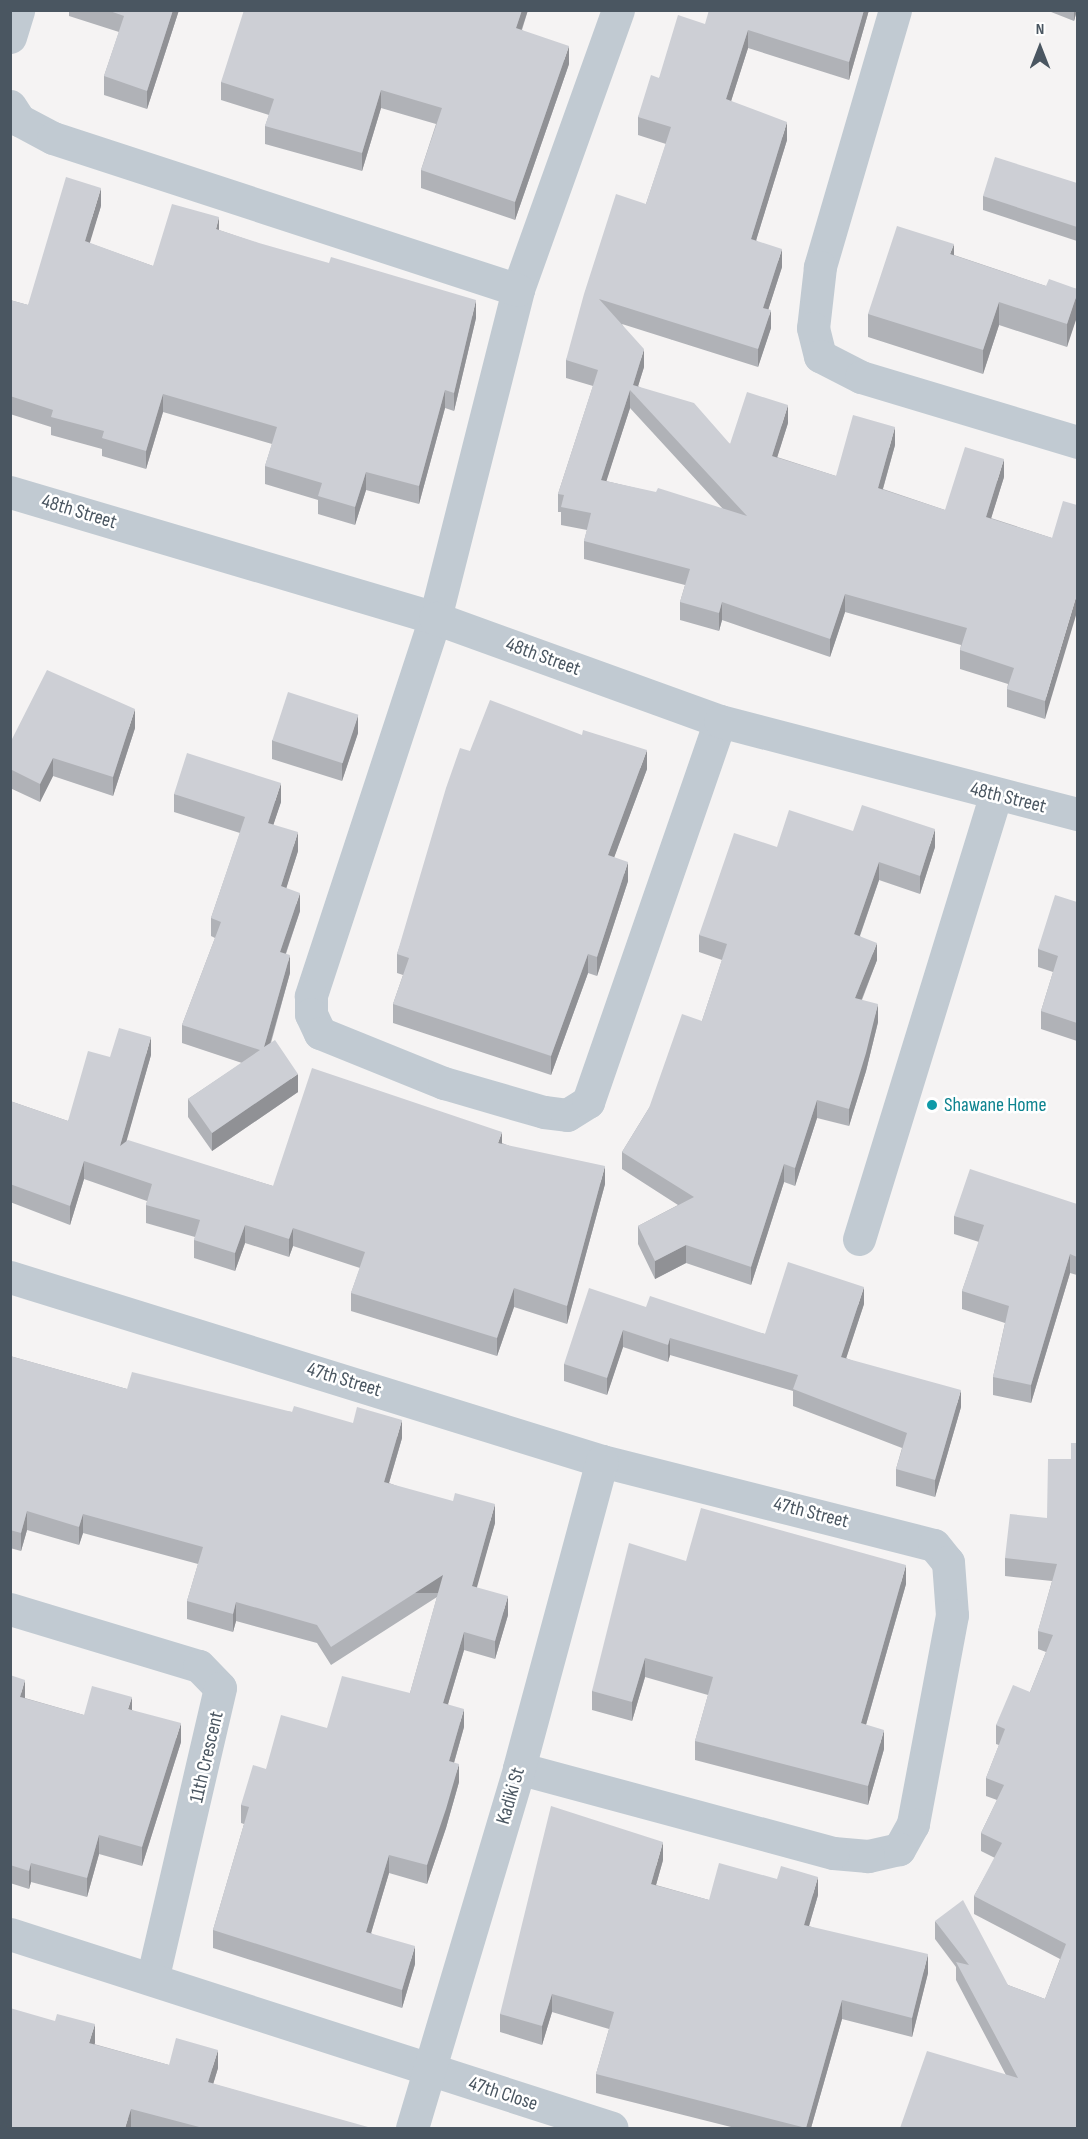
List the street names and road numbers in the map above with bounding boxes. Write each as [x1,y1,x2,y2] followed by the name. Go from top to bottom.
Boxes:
[39,489,119,535] street label: 48th Street
[503,633,583,681] street label: 48th Street
[968,777,1048,819] street label: 48th Street
[304,1357,384,1403] street label: 47th Street
[771,1492,851,1534] street label: 47th Street
[185,1709,229,1805] street label: 11th Crescent
[491,1765,531,1827] street label: Kadiki St
[465,2072,541,2116] street label: 47th Close

